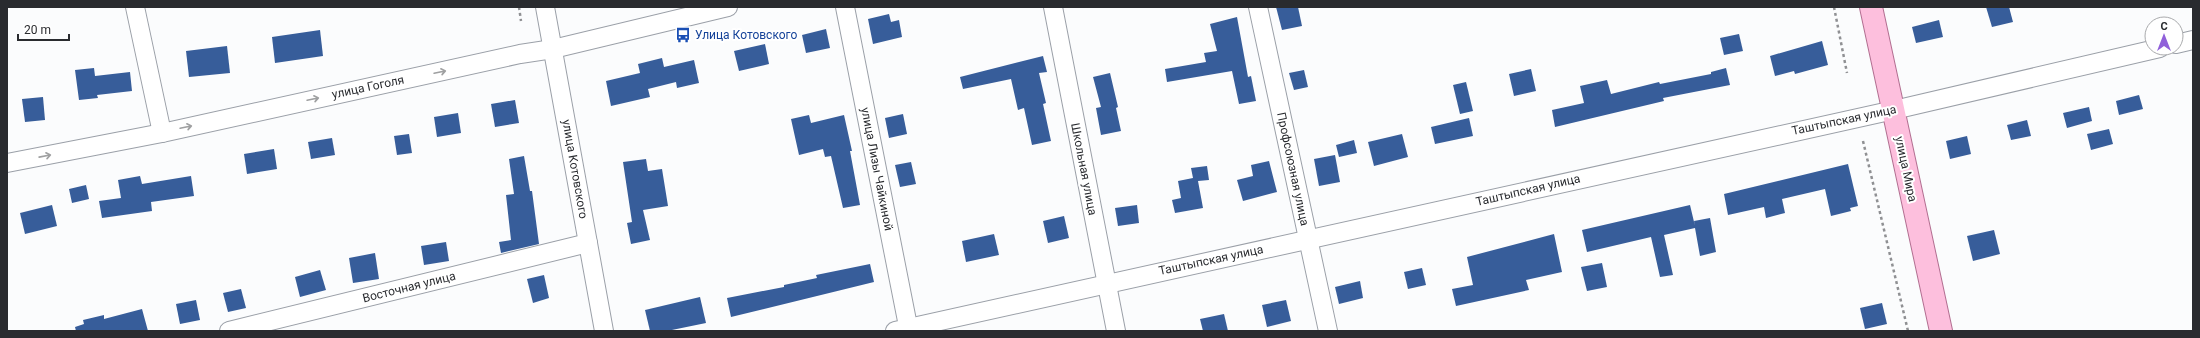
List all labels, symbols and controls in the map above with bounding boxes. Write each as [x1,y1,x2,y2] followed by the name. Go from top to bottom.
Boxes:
[18,16,69,42] scale bar
[2144,16,2184,56] north arrow
[2160,20,2168,33] text: С
[24,23,51,37] text: 20 m
[674,26,692,44] bus stop icon: Улица Котовского
[695,28,798,42] place label: Улица Котовского
[434,67,447,75] one-way arrow
[331,73,405,101] street label: улица Гоголя
[307,95,320,103] one-way arrow
[1790,102,1898,138] street label: Таштыпская улица
[858,106,896,232] street label: улица Лизы Чайкиной
[1274,111,1312,227] street label: Профсоюзная улица
[559,118,591,220] street label: улица Котовского
[1068,122,1100,216] street label: Школьная улица
[180,123,193,131] one-way arrow
[1892,135,1920,203] street label: улица Мира
[38,152,51,160] one-way arrow
[1475,171,1581,209] street label: Таштыпская улица
[1157,242,1265,278] street label: Таштыпская улица
[361,269,457,305] street label: Восточная улица

